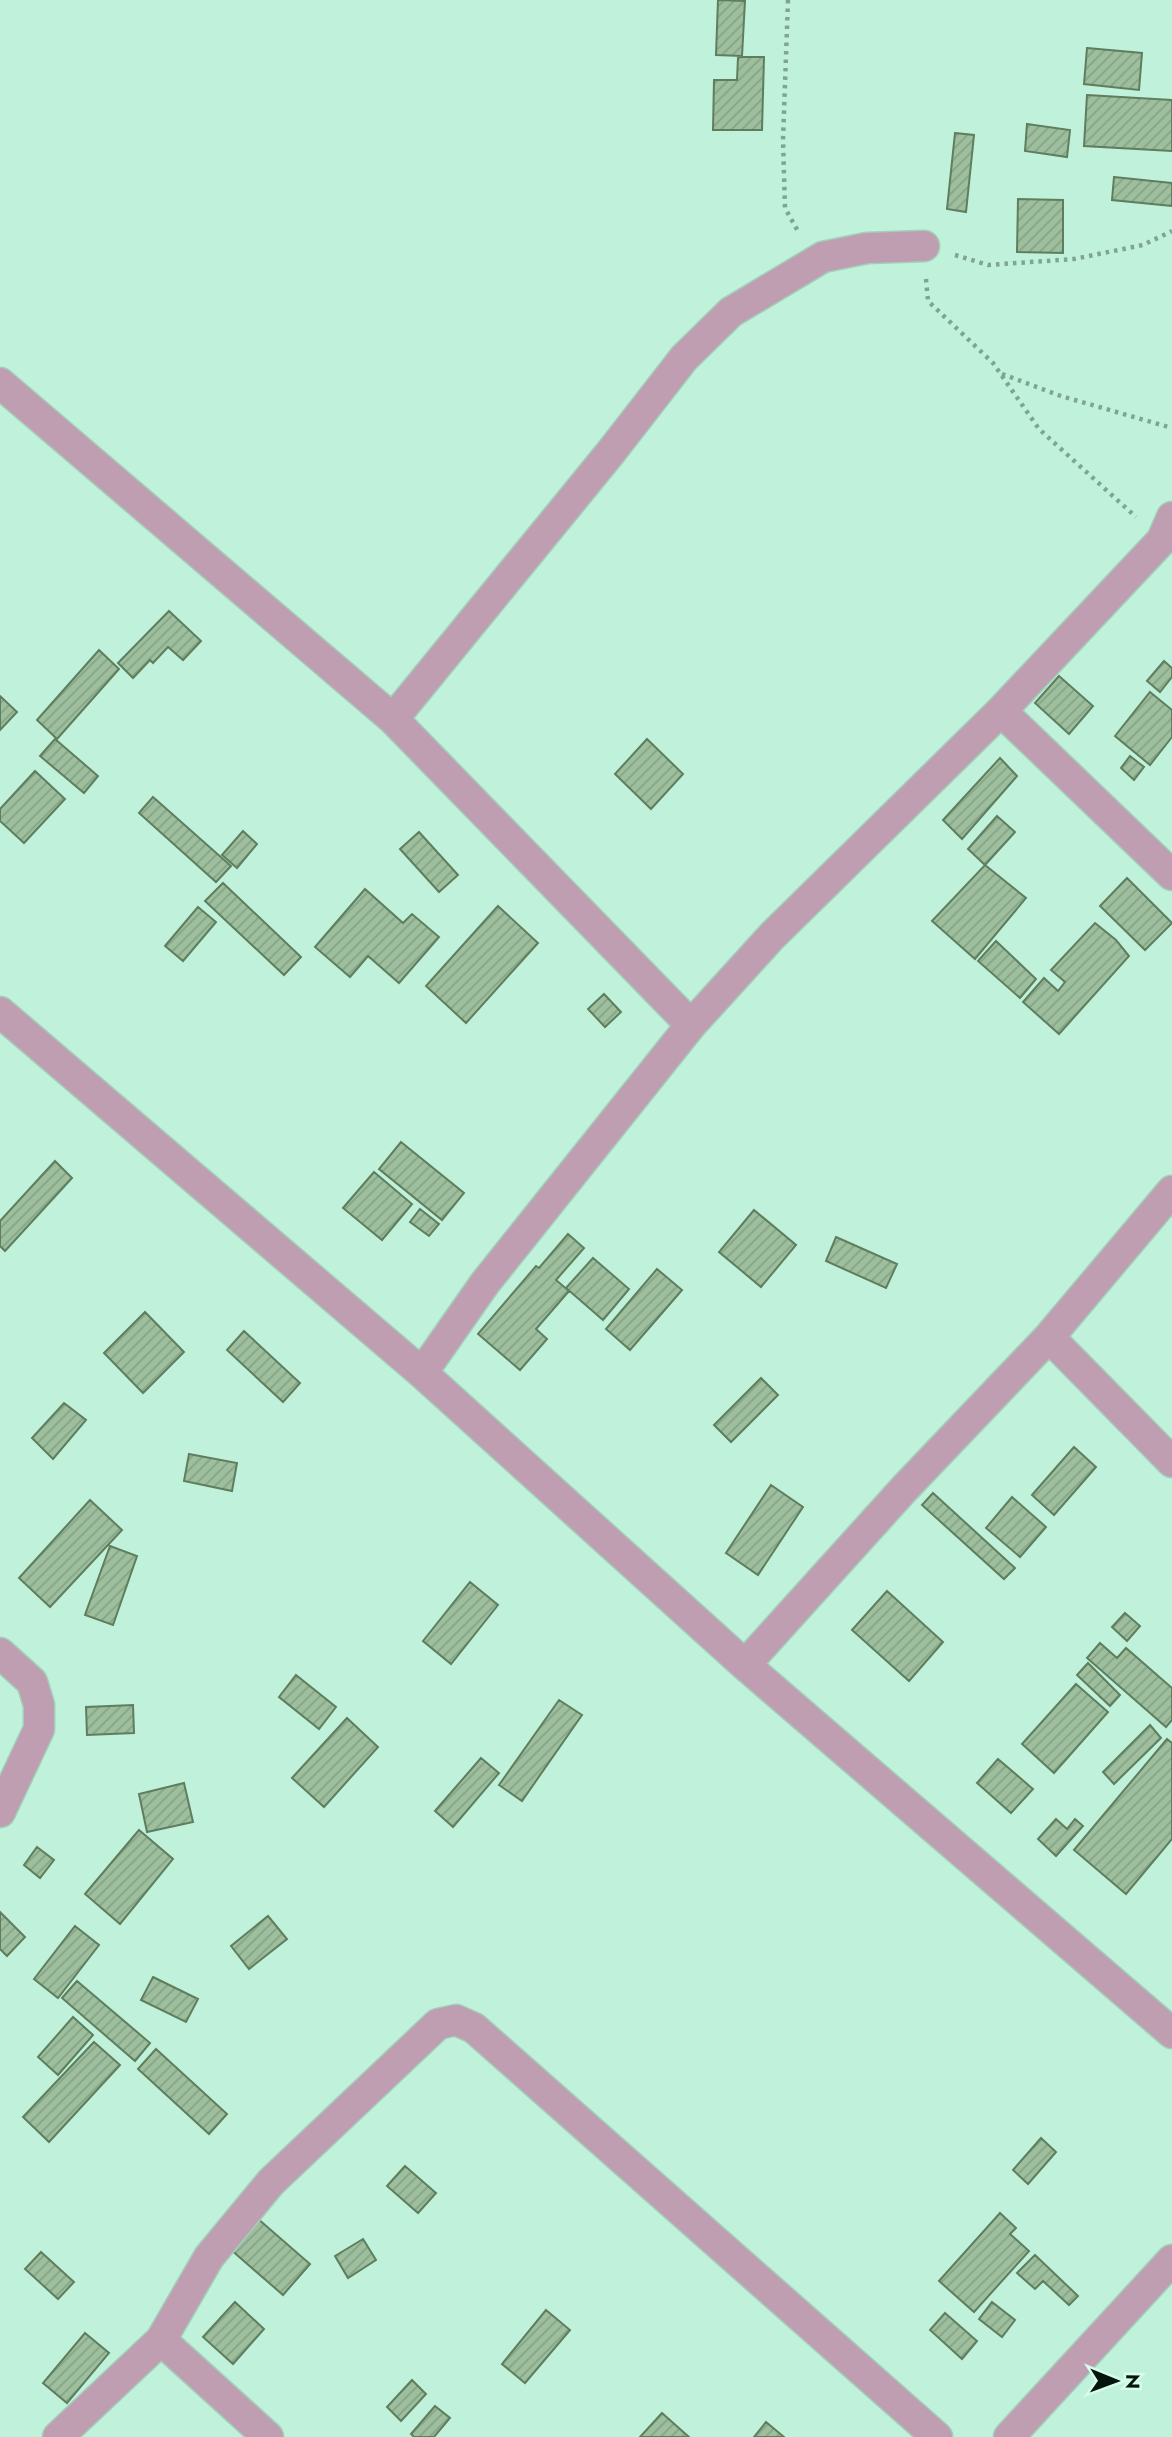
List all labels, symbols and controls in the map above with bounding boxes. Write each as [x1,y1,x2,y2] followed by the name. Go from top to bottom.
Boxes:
[1081,2346,1151,2416] north arrow
[1119,2374,1146,2389] text: N

